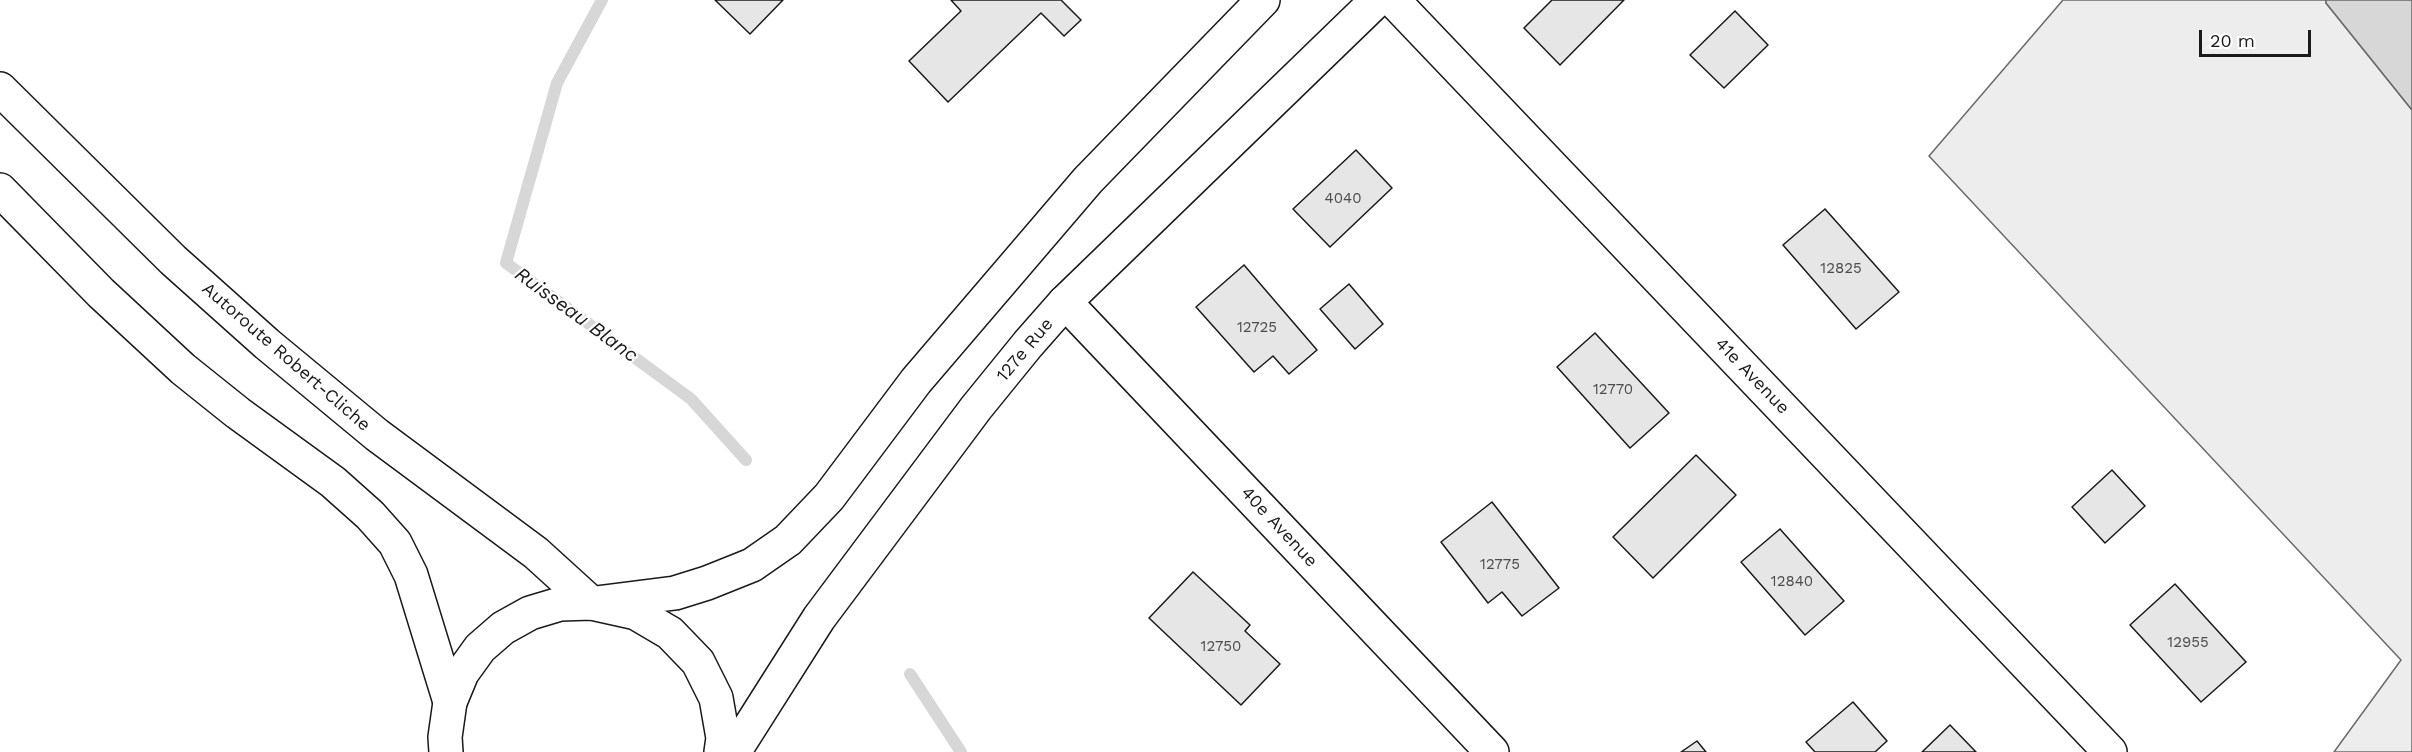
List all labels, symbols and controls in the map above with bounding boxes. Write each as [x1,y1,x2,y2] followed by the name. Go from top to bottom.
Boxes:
[2202,18,2314,56] scale bar
[2210,30,2255,51] text: 20 m
[1325,190,1361,208] house number: 4040
[1820,260,1862,278] house number: 12825
[510,262,642,368] water label: Ruisseau Blanc
[197,278,375,436] street label: Autoroute Robert-Cliche
[992,314,1058,386] street label: 127e Rue
[1237,319,1277,337] house number: 12725
[1710,333,1794,419] street label: 41e Avenue
[1593,381,1633,399] house number: 12770
[1236,482,1322,572] street label: 40e Avenue
[1480,556,1520,574] house number: 12775
[1771,573,1813,591] house number: 12840
[2167,634,2209,652] house number: 12955
[1201,638,1241,656] house number: 12750

